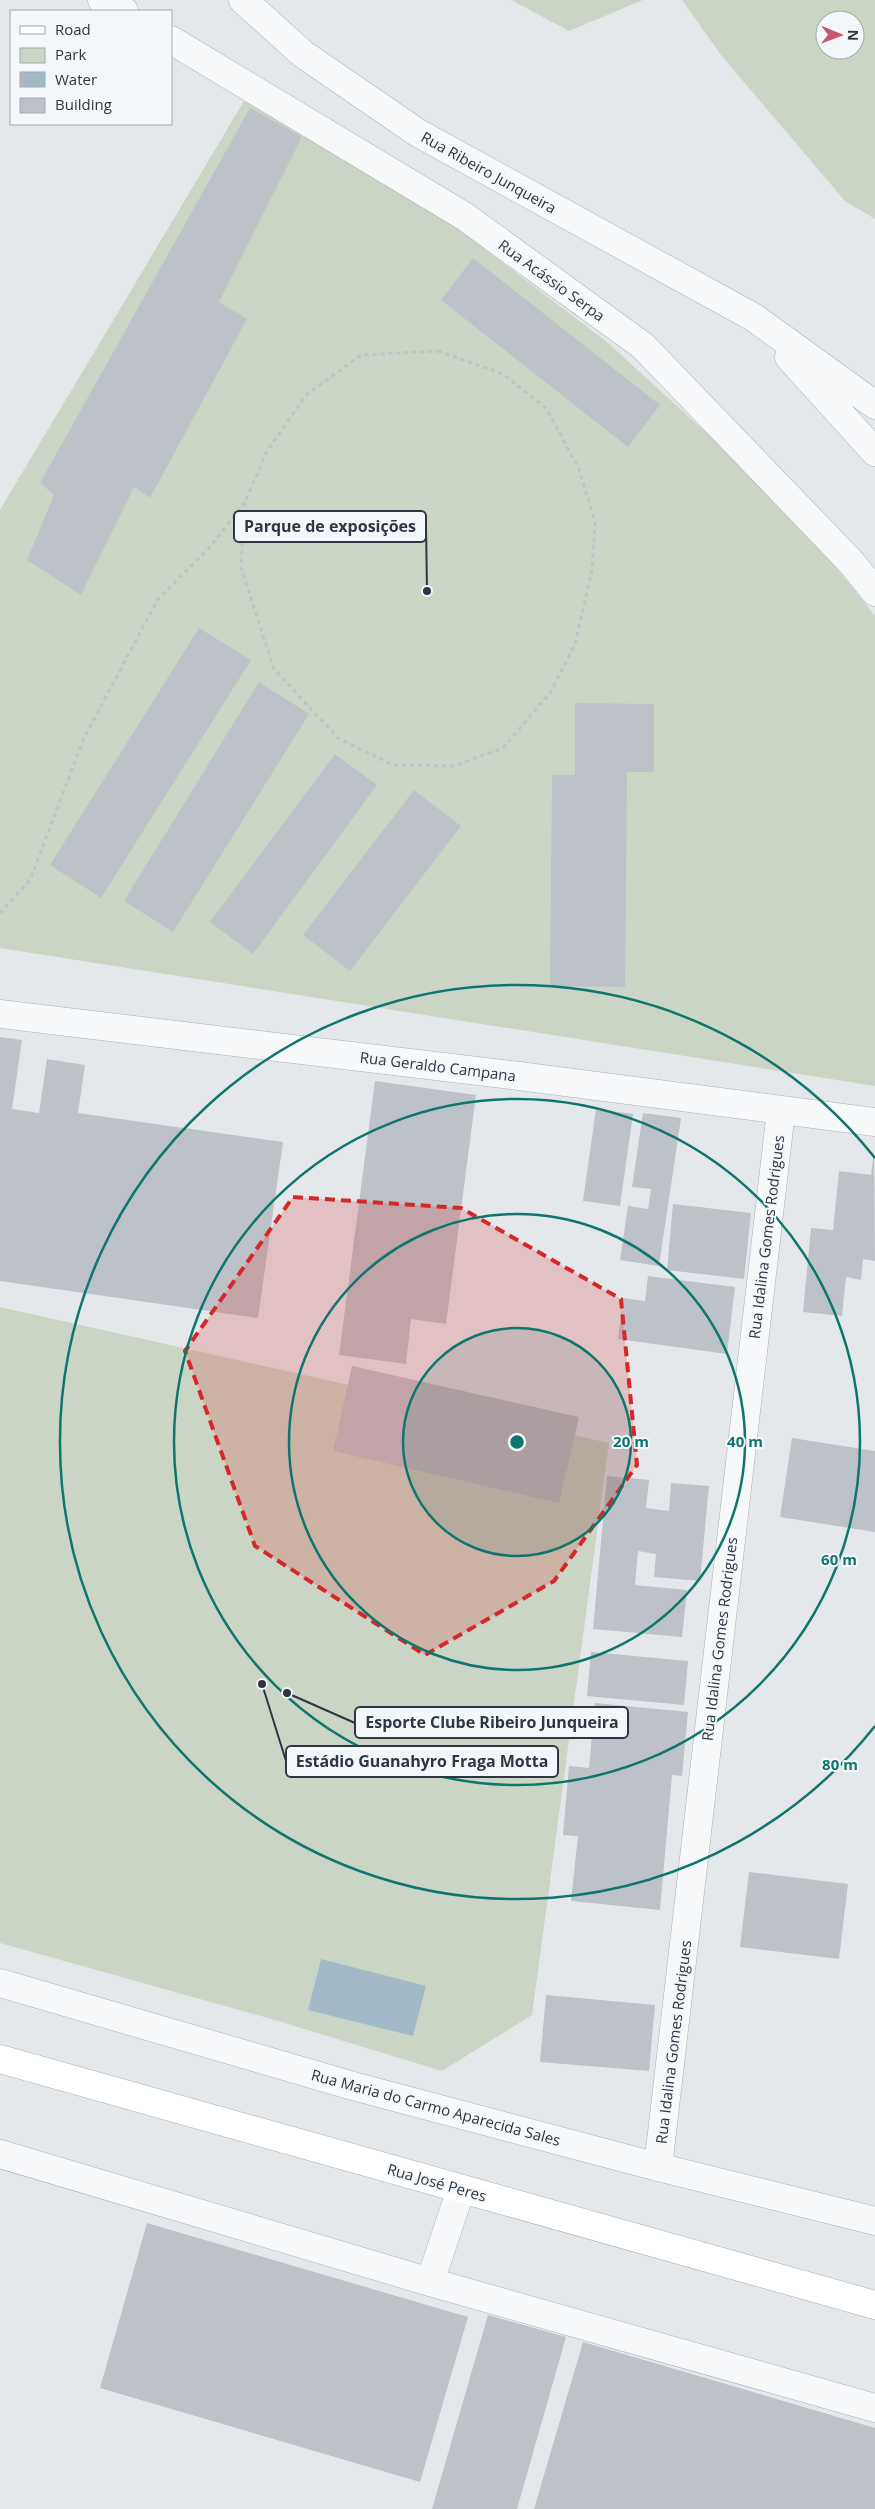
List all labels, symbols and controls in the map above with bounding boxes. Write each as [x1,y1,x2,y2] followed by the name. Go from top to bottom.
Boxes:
[10,10,172,125] legend
[815,10,865,60] north arrow
[55,19,91,39] text: Road
[844,29,863,41] text: N
[55,44,86,64] text: Park
[55,69,97,89] text: Water
[55,94,112,114] text: Building
[418,126,560,218] street label: Rua Ribeiro Junqueira
[495,235,609,325] street label: Rua Acássio Serpa
[234,511,426,542] callout: Parque de exposições
[244,515,416,537] text: Parque de exposições
[359,1047,517,1085] street label: Rua Geraldo Campana
[744,1134,788,1340] street label: Rua Idalina Gomes Rodrigues
[613,1431,649,1451] text: 20 m
[727,1431,763,1451] text: 40 m
[508,1433,526,1451] centre of rings
[697,1536,741,1742] street label: Rua Idalina Gomes Rodrigues
[821,1549,857,1569] text: 60 m
[355,1707,628,1738] callout: Esporte Clube Ribeiro Junqueira
[365,1711,619,1733] text: Esporte Clube Ribeiro Junqueira
[286,1746,558,1777] callout: Estádio Guanahyro Fraga Motta
[296,1750,548,1772] text: Estádio Guanahyro Fraga Motta
[822,1754,858,1774] text: 80 m
[651,1939,695,2145] street label: Rua Idalina Gomes Rodrigues
[309,2064,563,2150] street label: Rua Maria do Carmo Aparecida Sales
[385,2158,489,2206] street label: Rua José Peres

